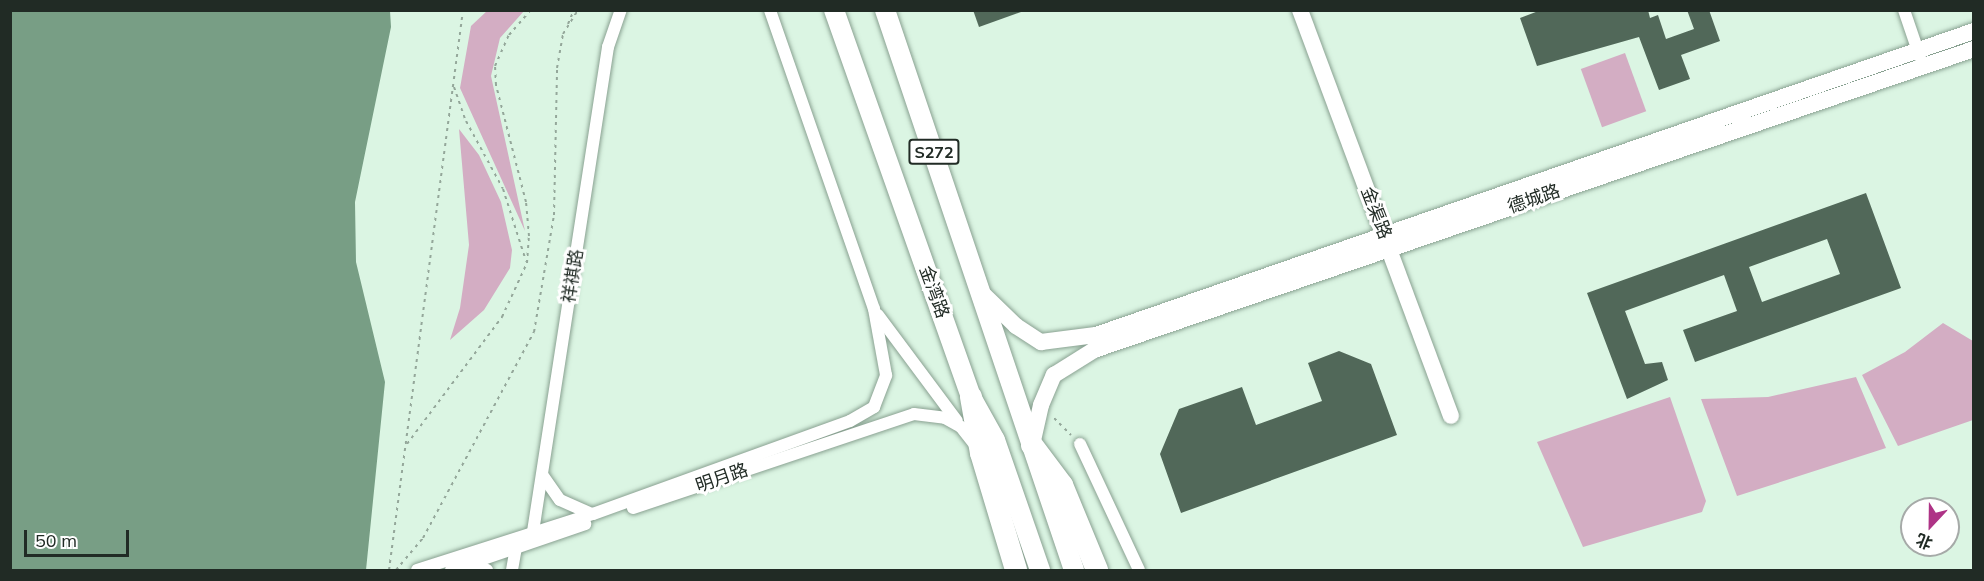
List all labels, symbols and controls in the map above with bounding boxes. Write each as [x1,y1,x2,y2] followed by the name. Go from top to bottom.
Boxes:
[907,139,961,165] road number: S272
[1505,180,1563,218] street label: 德城路
[1356,184,1396,242] street label: 金渠路
[558,248,588,304] street label: 祥祺路
[915,263,953,321] street label: 金湾路
[693,459,751,497] street label: 明月路
[1900,497,1960,557] north arrow
[27,518,132,556] scale bar
[35,529,77,552] text: 50 m
[1913,530,1935,554] text: 北

